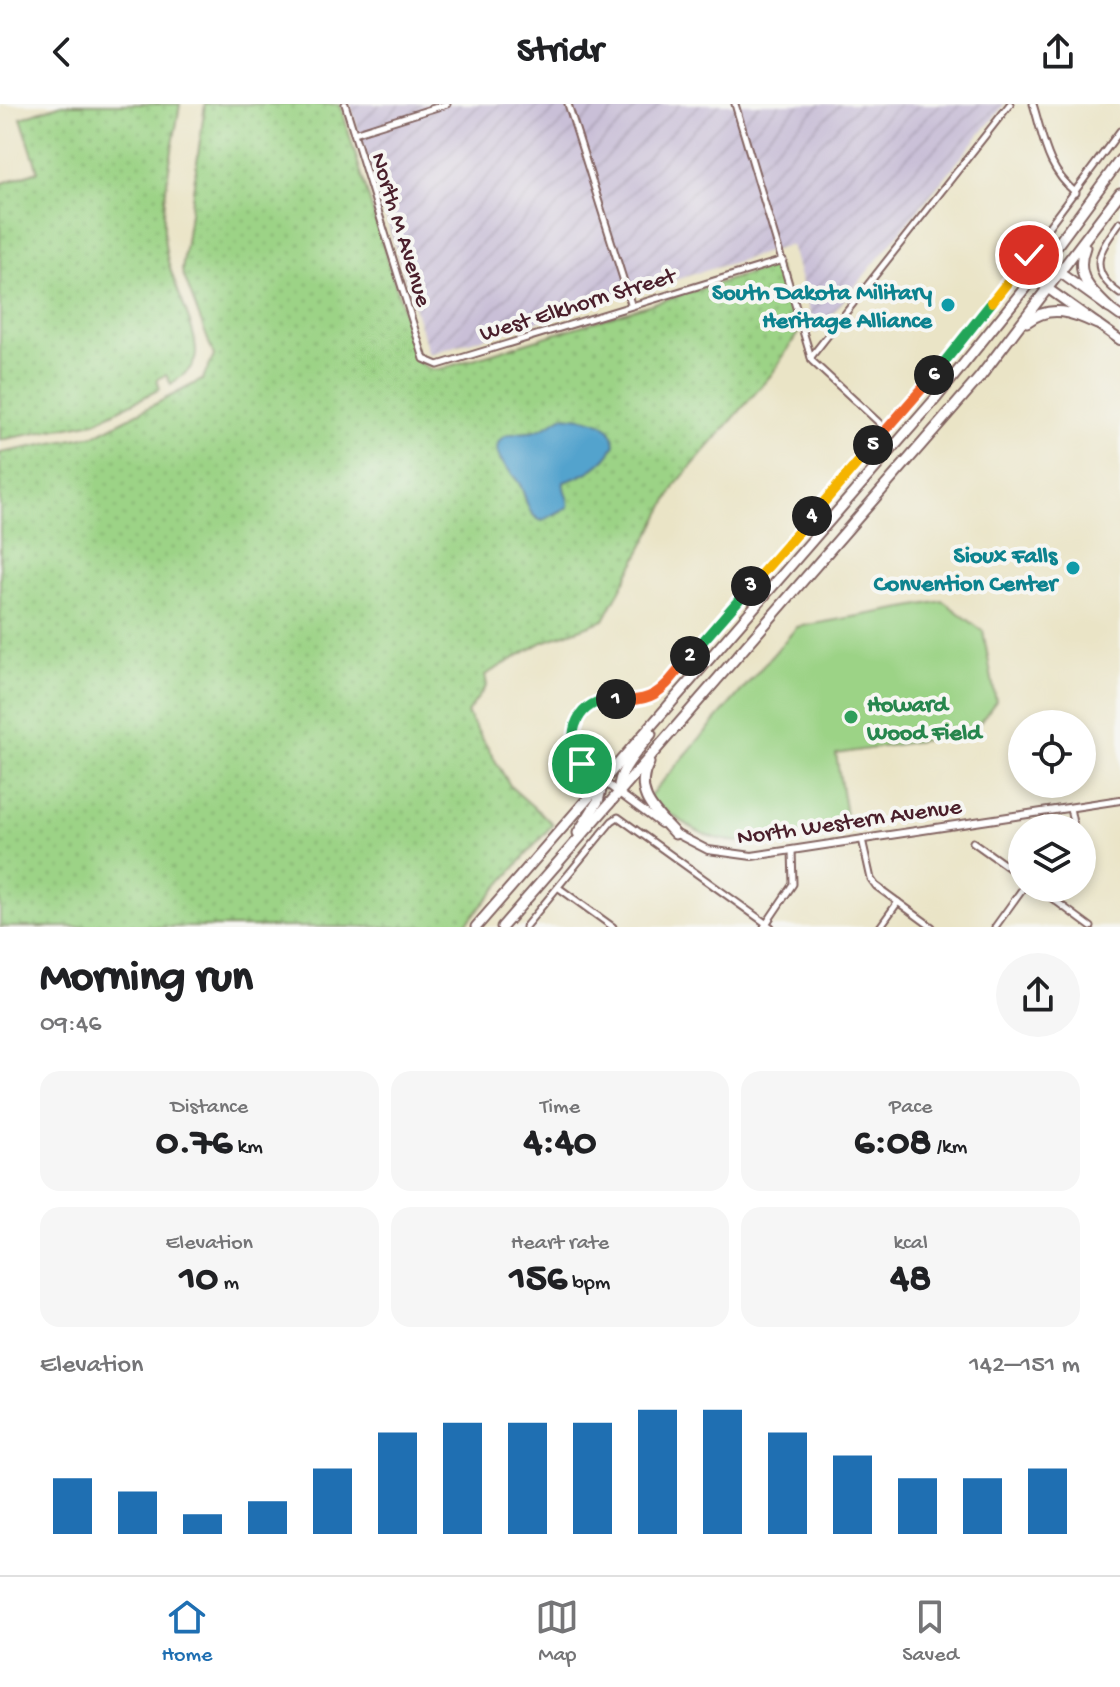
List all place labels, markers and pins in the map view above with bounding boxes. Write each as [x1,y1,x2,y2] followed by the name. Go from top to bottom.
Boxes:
[995,221,1063,289] pin
[712,280,934,337] place label: South Dakota Military Heritage Alliance
[939,296,957,314] marker: South Dakota Military Heritage Alliance
[914,355,954,395] pin: 6
[853,425,893,465] pin: 5
[792,496,832,536] pin: 4
[874,543,1059,600] place label: Sioux Falls Convention Center
[1064,559,1082,577] marker: Sioux Falls Convention Center
[731,566,771,606] pin: 3
[670,636,710,676] pin: 2
[596,679,636,719] pin: 1
[866,692,984,749] place label: Howard Wood Field
[842,708,860,726] marker: Howard Wood Field
[548,730,616,798] pin

